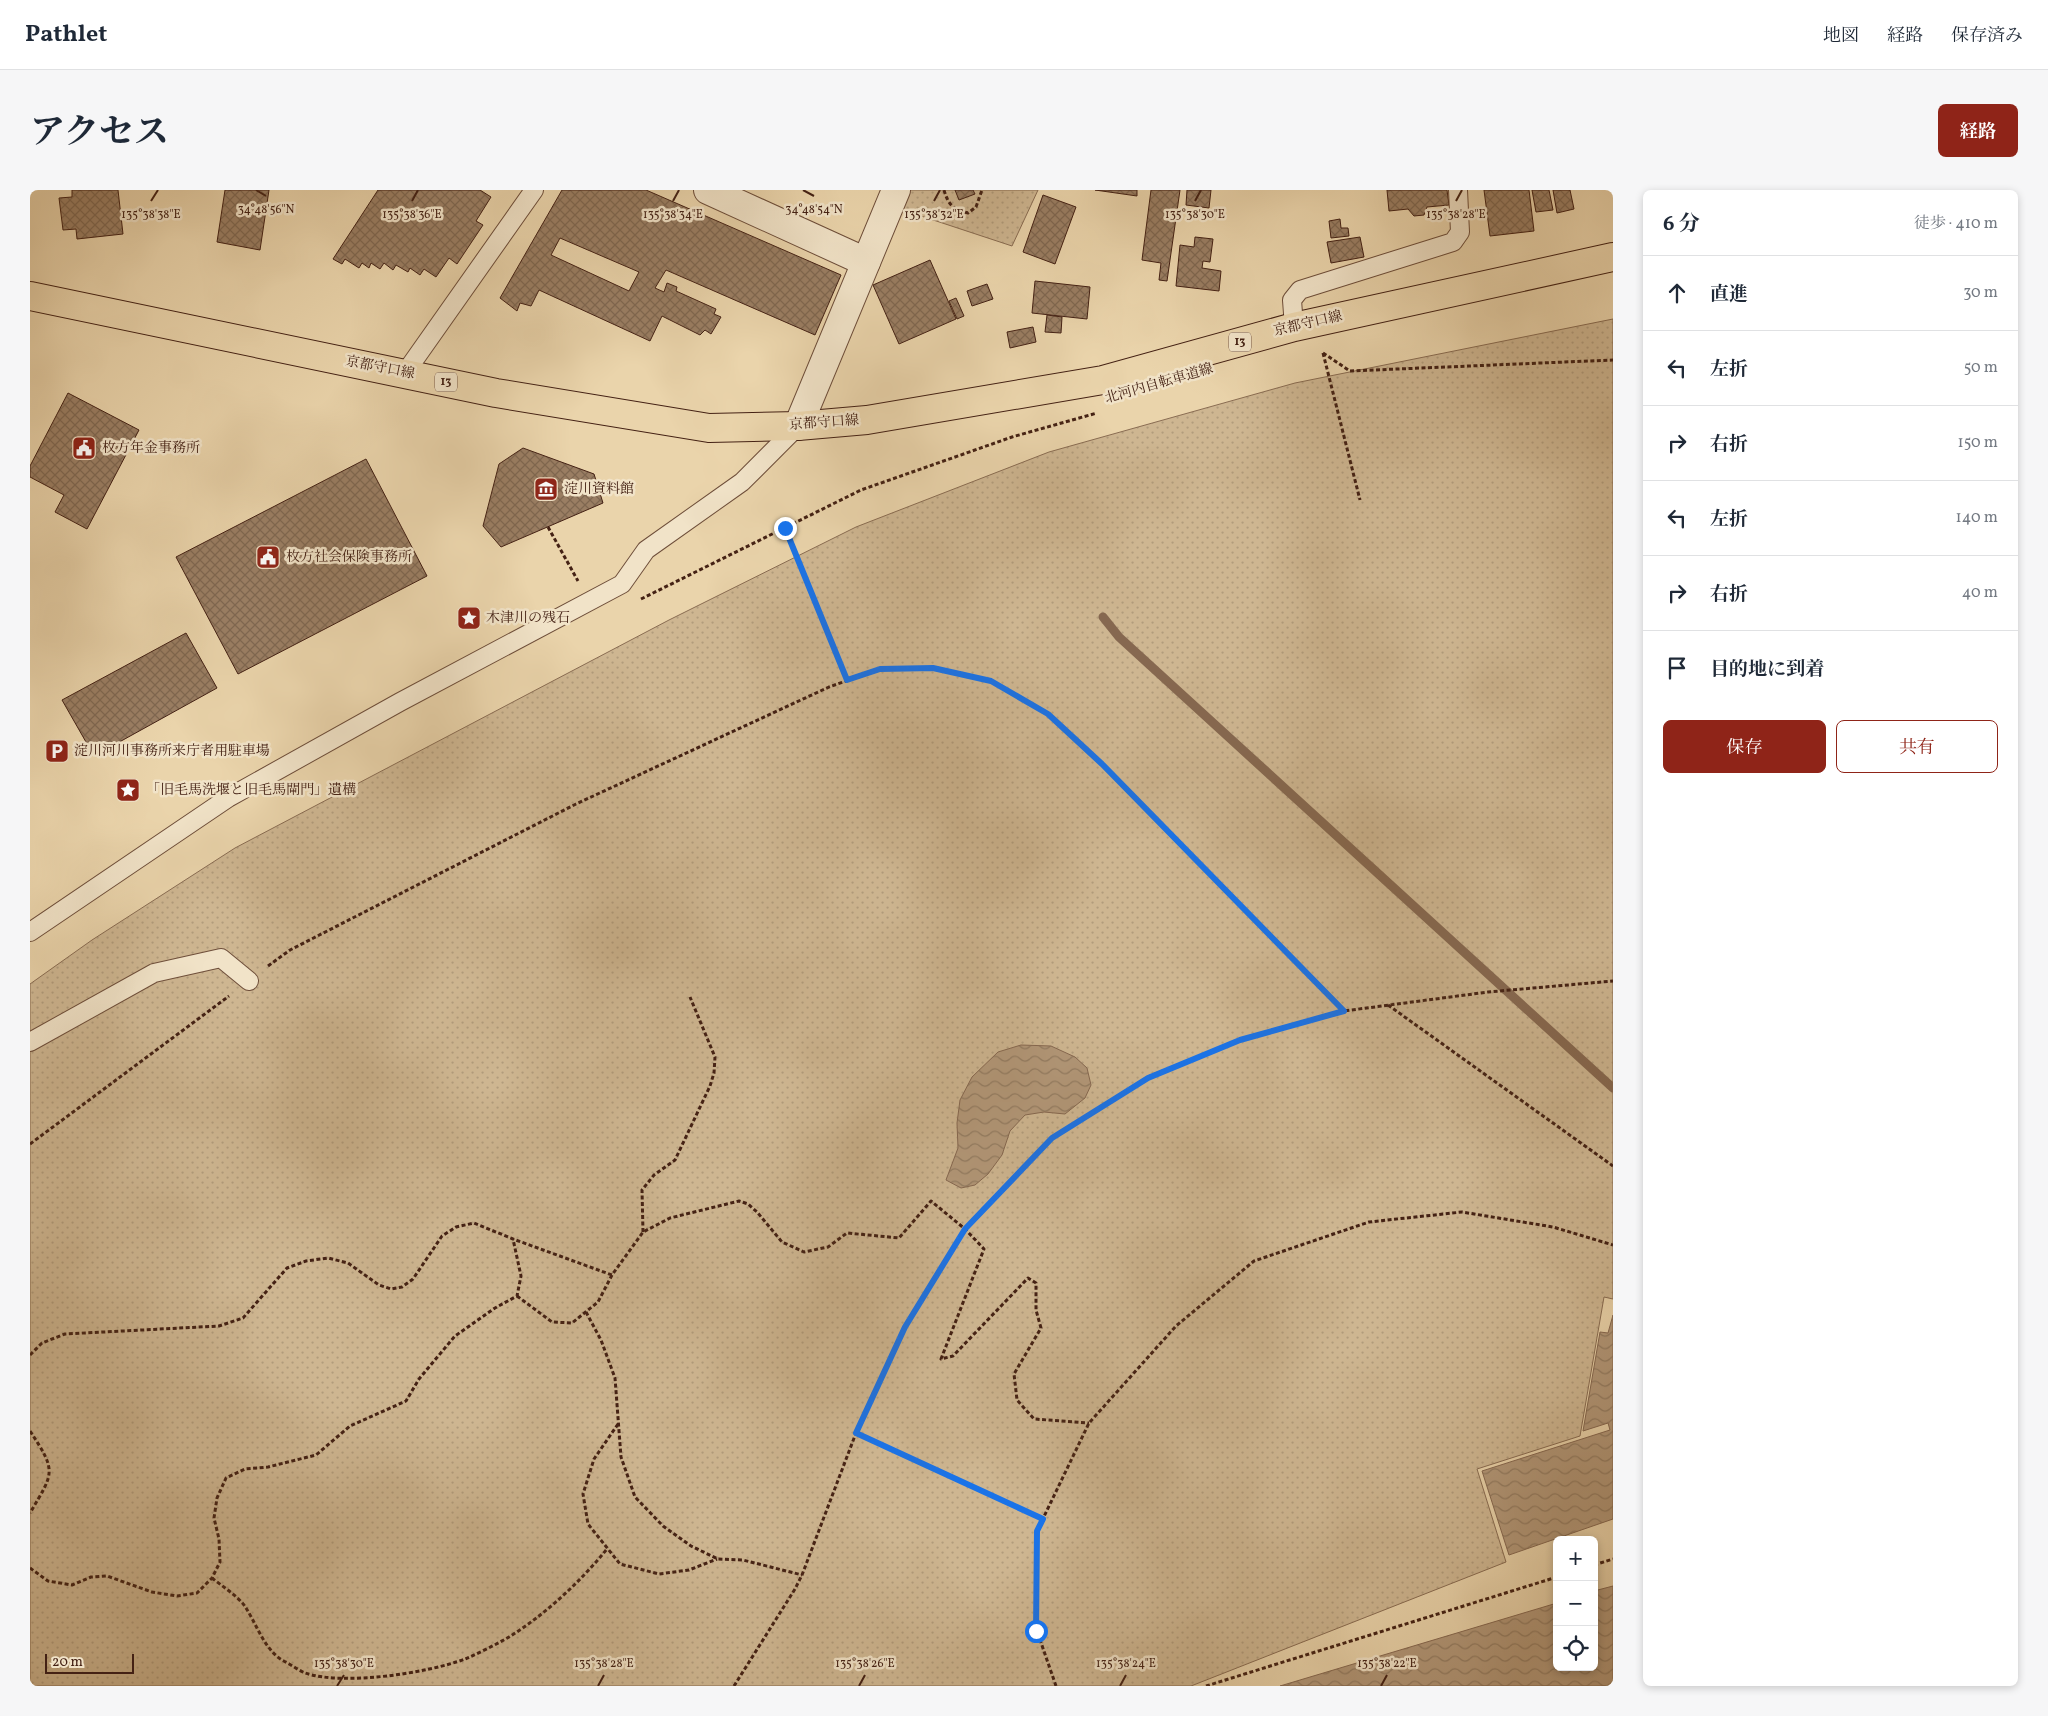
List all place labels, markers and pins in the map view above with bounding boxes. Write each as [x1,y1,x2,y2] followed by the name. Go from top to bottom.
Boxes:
[71,435,97,461] public building icon: 枚方年金事務所
[102,439,200,458] place label: 枚方年金事務所
[533,476,559,502] museum icon: 淀川資料館
[564,480,634,499] place label: 淀川資料館
[255,544,281,570] public building icon: 枚方社会保険事務所
[286,548,412,567] place label: 枚方社会保険事務所
[456,605,482,631] place icon: 木津川の残石
[486,609,570,628] place label: 木津川の残石
[44,738,70,764] parking icon: 淀川河川事務所来庁者用駐車場
[74,742,270,761] place label: 淀川河川事務所来庁者用駐車場
[115,777,141,803] place icon: 「旧毛馬洗堰と旧毛馬閘門」遺構
[146,781,356,800] place label: 「旧毛馬洗堰と旧毛馬閘門」遺構

